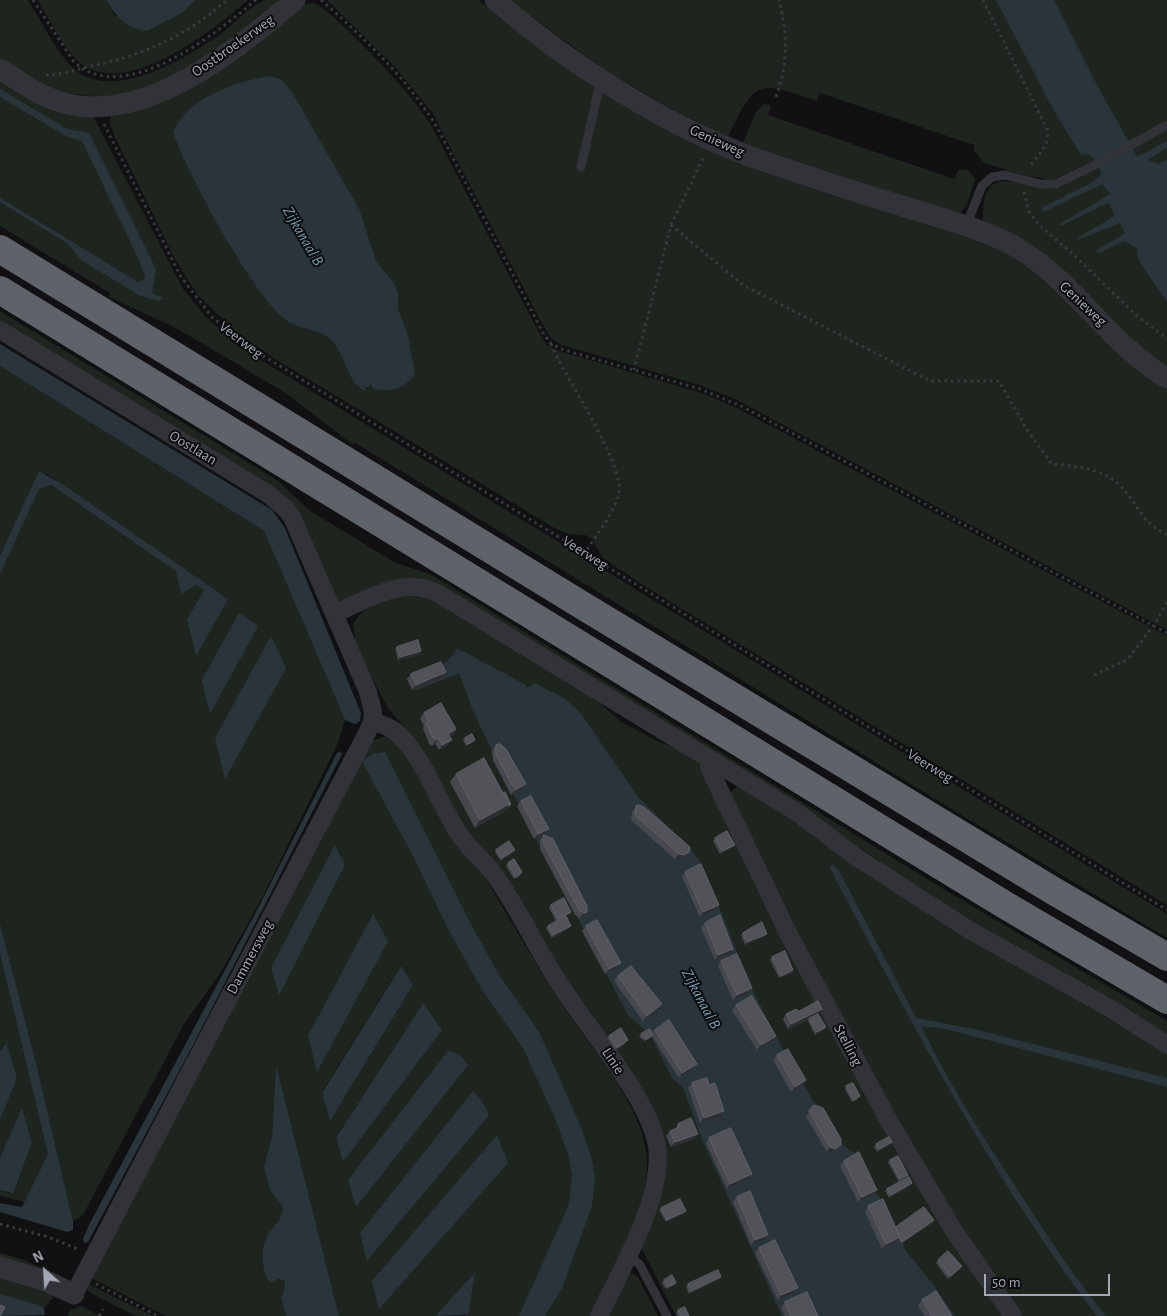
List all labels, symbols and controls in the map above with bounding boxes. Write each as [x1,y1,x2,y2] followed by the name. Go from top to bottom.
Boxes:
[188,11,278,81] street label: Oostbroekerweg
[687,121,747,161] street label: Genieweg
[278,203,328,269] water label: Zijkanaal B
[1056,278,1110,330] street label: Genieweg
[215,318,267,362] street label: Veerweg
[166,427,220,469] street label: Oostlaan
[559,532,611,574] street label: Veerweg
[904,745,956,787] street label: Veerweg
[223,917,277,997] street label: Dammersweg
[677,966,725,1032] water label: Zijkanaal B
[830,1021,866,1069] street label: Stelling
[598,1044,628,1078] street label: Linie
[20,1246,70,1296] north arrow
[31,1249,46,1266] text: N
[987,1264,1113,1296] scale bar
[992,1275,1021,1290] text: 50 m

